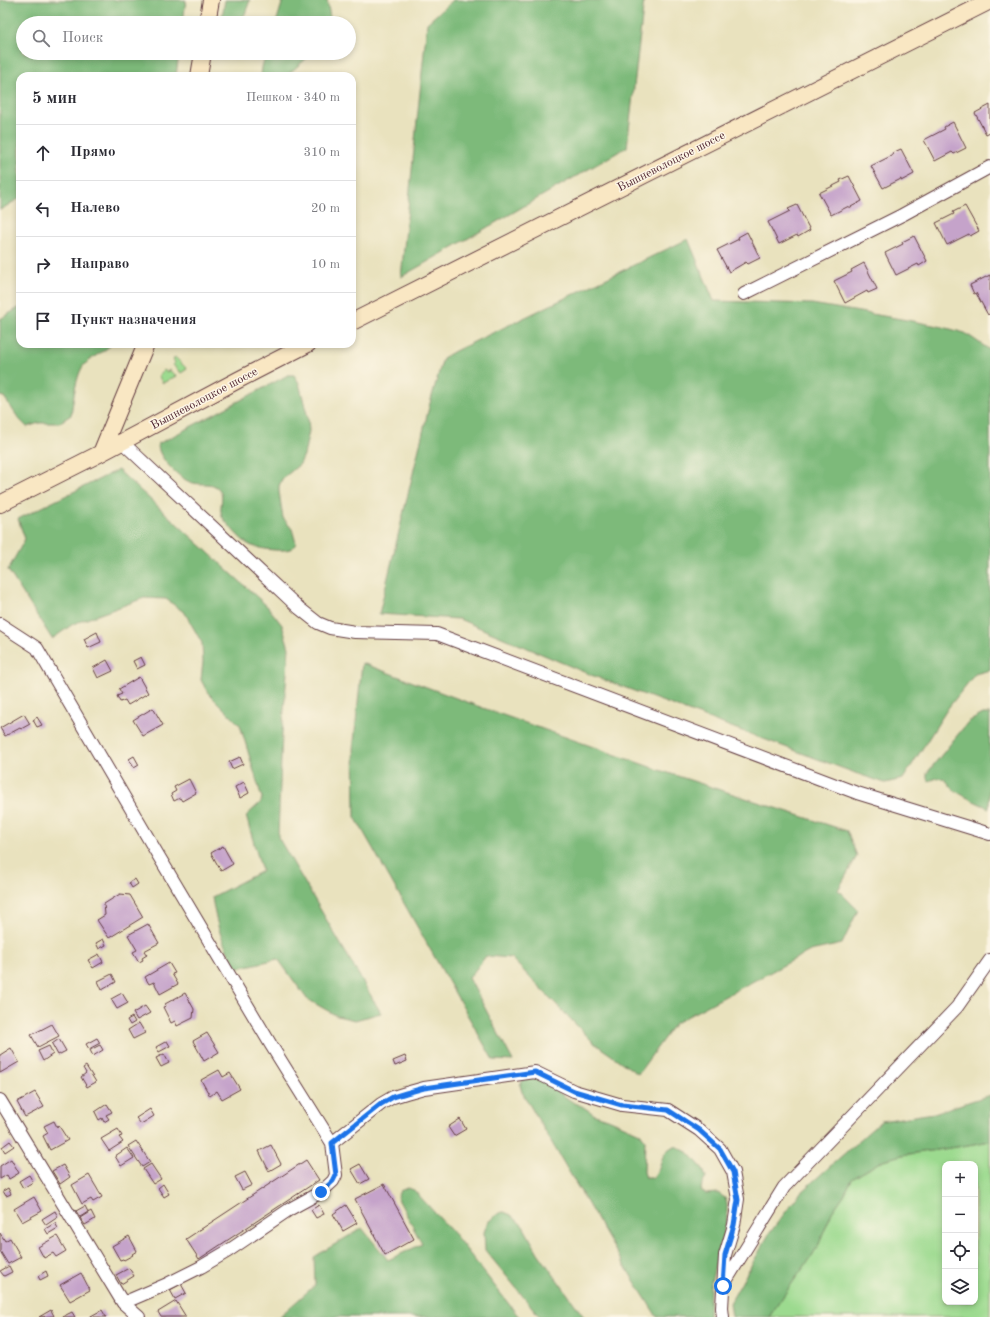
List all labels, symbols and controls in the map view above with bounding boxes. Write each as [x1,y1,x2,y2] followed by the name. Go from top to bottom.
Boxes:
[16,16,356,60] search box
[30,27,52,49] icon: search
[62,31,103,46] text: Поиск
[32,90,77,107] text: 5 мин
[246,91,340,104] text: Пешком · 340 m
[616,129,728,194] street label: Вышневолоцкое шоссе
[32,142,54,164] icon: ahead
[70,145,116,160] text: Прямо
[303,146,340,159] text: 310 m
[32,198,54,220] icon: left
[70,201,120,216] text: Налево
[311,202,340,215] text: 20 m
[32,254,54,276] icon: right
[70,257,129,272] text: Направо
[311,258,340,271] text: 10 m
[32,310,54,332] icon: arrive
[70,313,197,328] text: Пункт назначения
[149,365,260,432] street label: Вышневолоцкое шоссе
[942,1161,978,1305] map controls
[942,1161,978,1197] button: +
[312,1183,330,1201] route end
[942,1197,978,1233] button: −
[942,1233,978,1269] button: locate
[942,1269,978,1305] button: layers
[714,1277,732,1295] route start

